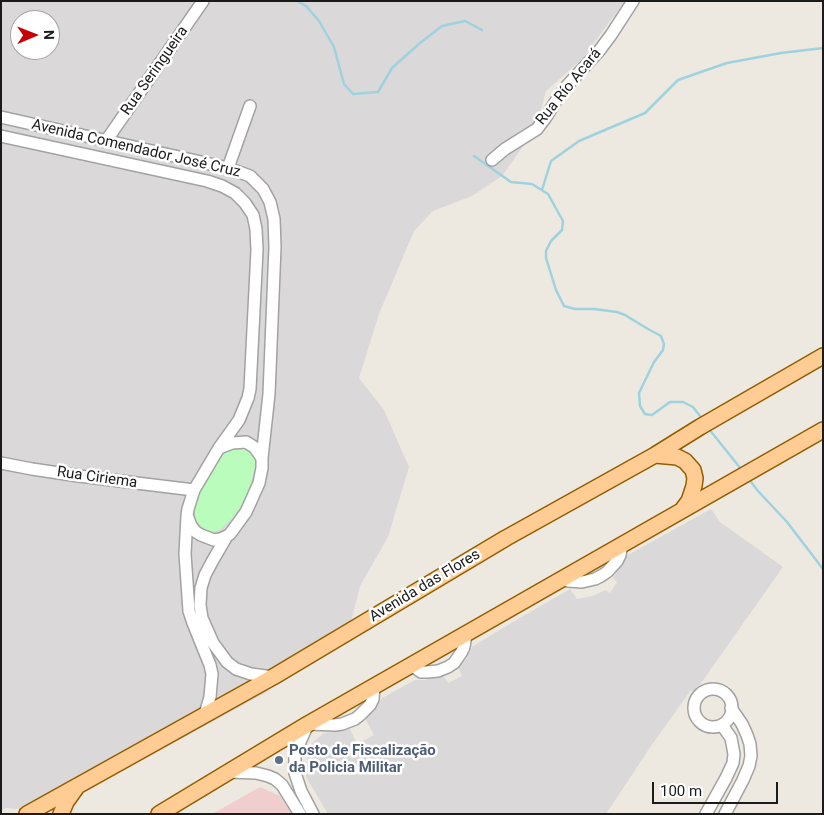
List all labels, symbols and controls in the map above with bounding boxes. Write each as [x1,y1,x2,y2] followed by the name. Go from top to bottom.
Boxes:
[10,10,60,60] north arrow
[118,23,192,119] street label: Rua Seringueira
[41,30,57,40] text: N
[533,45,605,129] street label: Rua Río Acará
[30,116,242,182] street label: Avenida Comendador José Cruz
[56,463,138,493] street label: Rua Ciriema
[366,546,484,626] street label: Avenida das Flores
[289,742,436,777] place label: Posto de Fiscalização da Policia Militar
[273,754,285,766] marker: Posto de Fiscalização da Policia Militar
[654,772,780,804] scale bar
[660,782,702,800] text: 100 m

